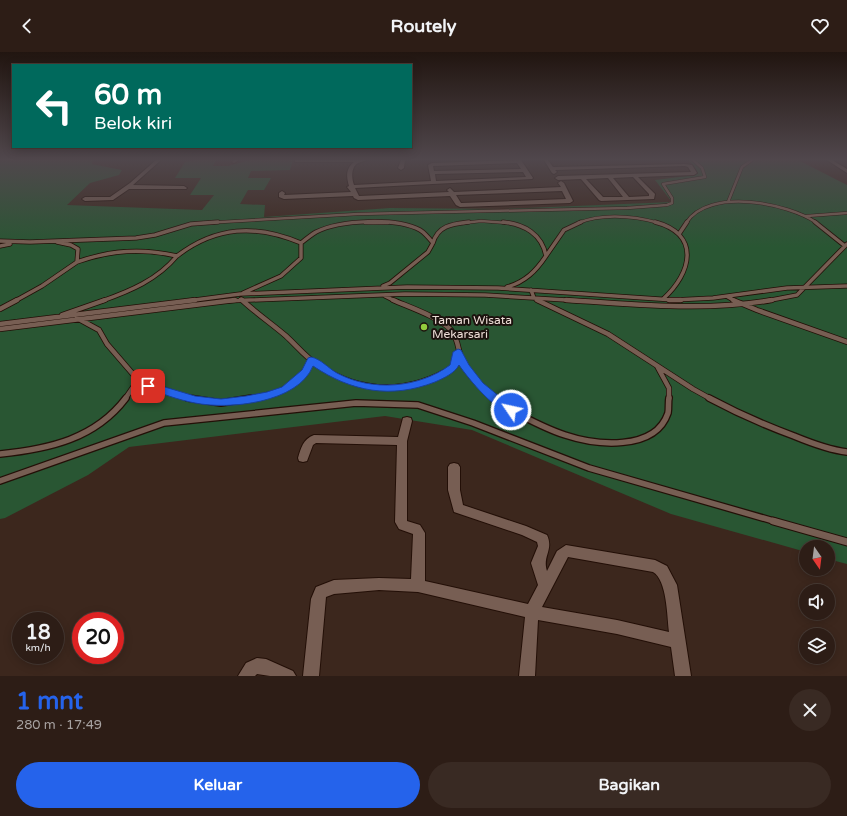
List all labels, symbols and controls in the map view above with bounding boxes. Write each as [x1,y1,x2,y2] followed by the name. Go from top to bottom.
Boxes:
[16,15,38,37] icon: back
[391,15,456,37] text: Routely
[809,15,831,37] icon: heart
[94,78,162,112] text: 60 m
[28,80,80,132] icon: left
[94,112,172,134] text: Belok kiri
[432,313,512,341] place label: Taman Wisata Mekarsari
[419,322,429,332] marker: Taman Wisata Mekarsari
[131,369,165,403] pin
[137,375,159,397] icon: arrive
[490,389,532,431] position arrow
[799,540,835,576] north arrow
[799,540,835,664] map controls
[799,584,835,620] button: sound
[72,612,124,664] speed limit sign: 20
[25,621,51,645] text: 18
[799,628,835,664] button: layers
[25,642,51,654] text: km/h
[16,687,83,716] text: 1 mnt
[789,689,831,731] button: close
[16,717,102,733] text: 280 m · 17:49
[16,762,420,808] button: Keluar
[428,762,831,808] button: Bagikan

